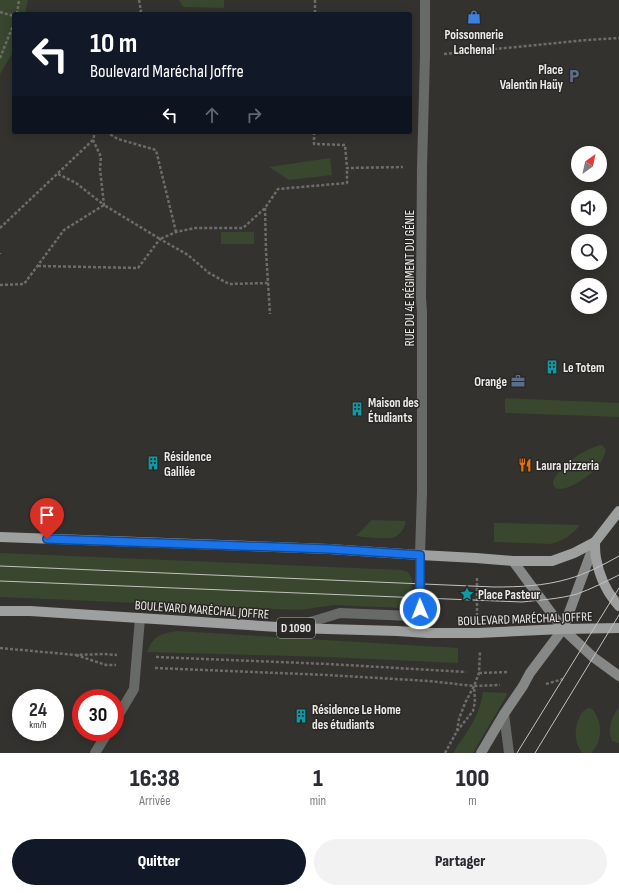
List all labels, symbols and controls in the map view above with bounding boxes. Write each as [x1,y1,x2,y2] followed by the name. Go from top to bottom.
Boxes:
[466,9,482,25] shop icon: Poissonnerie Lachenal
[90,27,137,60] text: 10 m
[444,27,504,58] place label: Poissonnerie Lachenal
[24,28,76,80] icon: left
[90,61,244,82] text: Boulevard Maréchal Joffre
[500,62,564,93] place label: Place Valentin Haüy
[566,68,582,84] parking icon: Place Valentin Haüy
[159,104,181,126] icon: left
[201,104,223,126] icon: ahead
[243,104,265,126] icon: right
[571,146,607,182] north arrow
[571,146,607,314] map controls
[571,190,607,226] button: sound
[402,210,418,346] street label: RUE DU 4E RÉGIMENT DU GÉNIE
[571,234,607,270] button: search
[571,278,607,314] button: layers
[544,359,560,375] building icon: Le Totem
[563,360,605,376] place label: Le Totem
[510,373,526,389] office icon: Orange
[474,374,507,390] place label: Orange
[368,395,419,426] place label: Maison des Étudiants
[349,401,365,417] building icon: Maison des Étudiants
[164,449,212,480] place label: Résidence Galilée
[145,455,161,471] building icon: Résidence Galilée
[517,457,533,473] restaurant icon: Laura pizzeria
[536,458,599,474] place label: Laura pizzeria
[30,498,64,539] pin
[36,504,58,526] icon: arrive
[459,586,475,602] place icon: Place Pasteur
[478,587,540,603] place label: Place Pasteur
[399,588,441,630] position arrow
[134,597,270,623] street label: BOULEVARD MARÉCHAL JOFFRE
[457,609,593,629] street label: BOULEVARD MARÉCHAL JOFFRE
[277,618,315,638] road number: D 1090
[72,689,124,741] speed limit sign: 30
[29,698,47,722] text: 24
[312,702,401,733] place label: Résidence Le Home des étudiants
[293,708,309,724] building icon: Résidence Le Home des étudiants
[29,719,47,731] text: km/h
[130,764,180,793] text: 16:38
[313,764,323,793] text: 1
[456,764,489,793] text: 100
[139,793,170,809] text: Arrivée
[310,793,326,809] text: min
[468,793,477,809] text: m
[12,839,306,885] button: Quitter
[314,839,607,885] button: Partager

